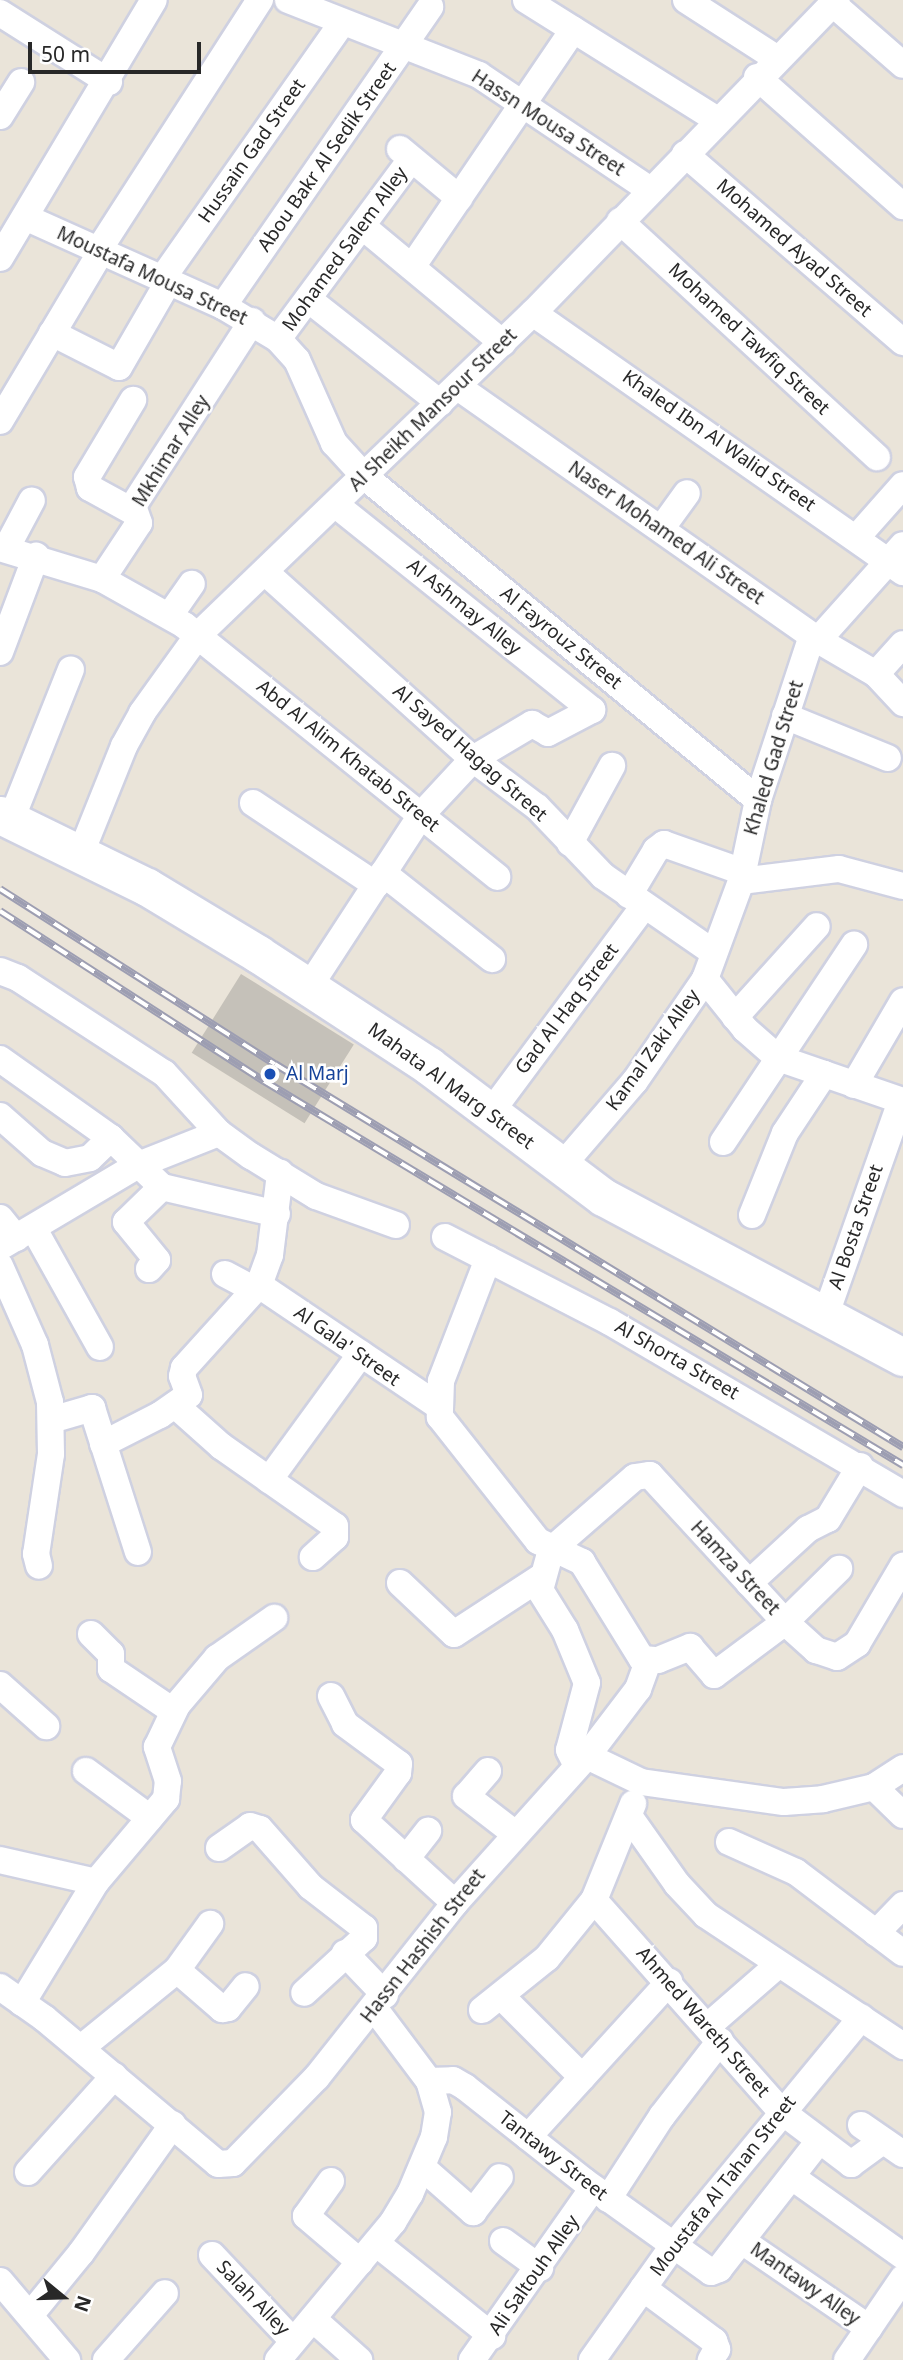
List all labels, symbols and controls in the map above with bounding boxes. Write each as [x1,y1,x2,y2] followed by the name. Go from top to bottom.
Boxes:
[32,28,205,72] scale bar
[41,40,90,68] text: 50 m
[253,58,401,256] street label: Abou Bakr Al Sedik Street
[467,65,629,181] street label: Hassn Mousa Street
[194,75,310,227] street label: Hussain Gad Street
[278,162,412,336] street label: Mohamed Salem Alley
[712,174,876,322] street label: Mohamed Ayad Street
[53,222,251,330] street label: Moustafa Mousa Street
[664,258,834,420] street label: Mohamed Tawfiq Street
[344,324,522,496] street label: Al Sheikh Mansour Street
[618,366,820,516] street label: Khaled Ibn Al Walid Street
[128,391,214,511] street label: Mkhimar Alley
[564,457,768,609] street label: Naser Mohamed Ali Street
[402,554,526,660] street label: Al Ashmay Alley
[496,582,626,694] street label: Al Fayrouz Street
[252,675,444,837] street label: Abd Al Alim Khatab Street
[740,678,808,838] street label: Khaled Gad Street
[388,680,552,826] street label: Al Sayed Hagag Street
[510,939,624,1079] street label: Gad Al Haq Street
[601,985,705,1115] street label: Kamal Zaki Alley
[363,1018,539,1154] street label: Mahata Al Marg Street
[286,1063,349,1085] place label: Al Marj
[260,1064,280,1084] marker: Al Marj
[824,1162,888,1292] street label: Al Bosta Street
[290,1301,404,1391] street label: Al Gala' Street
[611,1315,743,1405] street label: Al Shorta Street
[686,1516,784,1620] street label: Hamza Street
[356,1865,490,2027] street label: Hassn Hashish Street
[632,1942,774,2102] street label: Ahmed Wareth Street
[645,2091,801,2281] street label: Moustafa Al Tahan Street
[494,2107,612,2205] street label: Tantawy Street
[484,2210,584,2340] street label: Ali Saltouh Alley
[746,2238,864,2330] street label: Mantawy Alley
[212,2256,294,2340] street label: Salah Alley
[28,2262,98,2332] north arrow
[68,2292,98,2315] text: N

